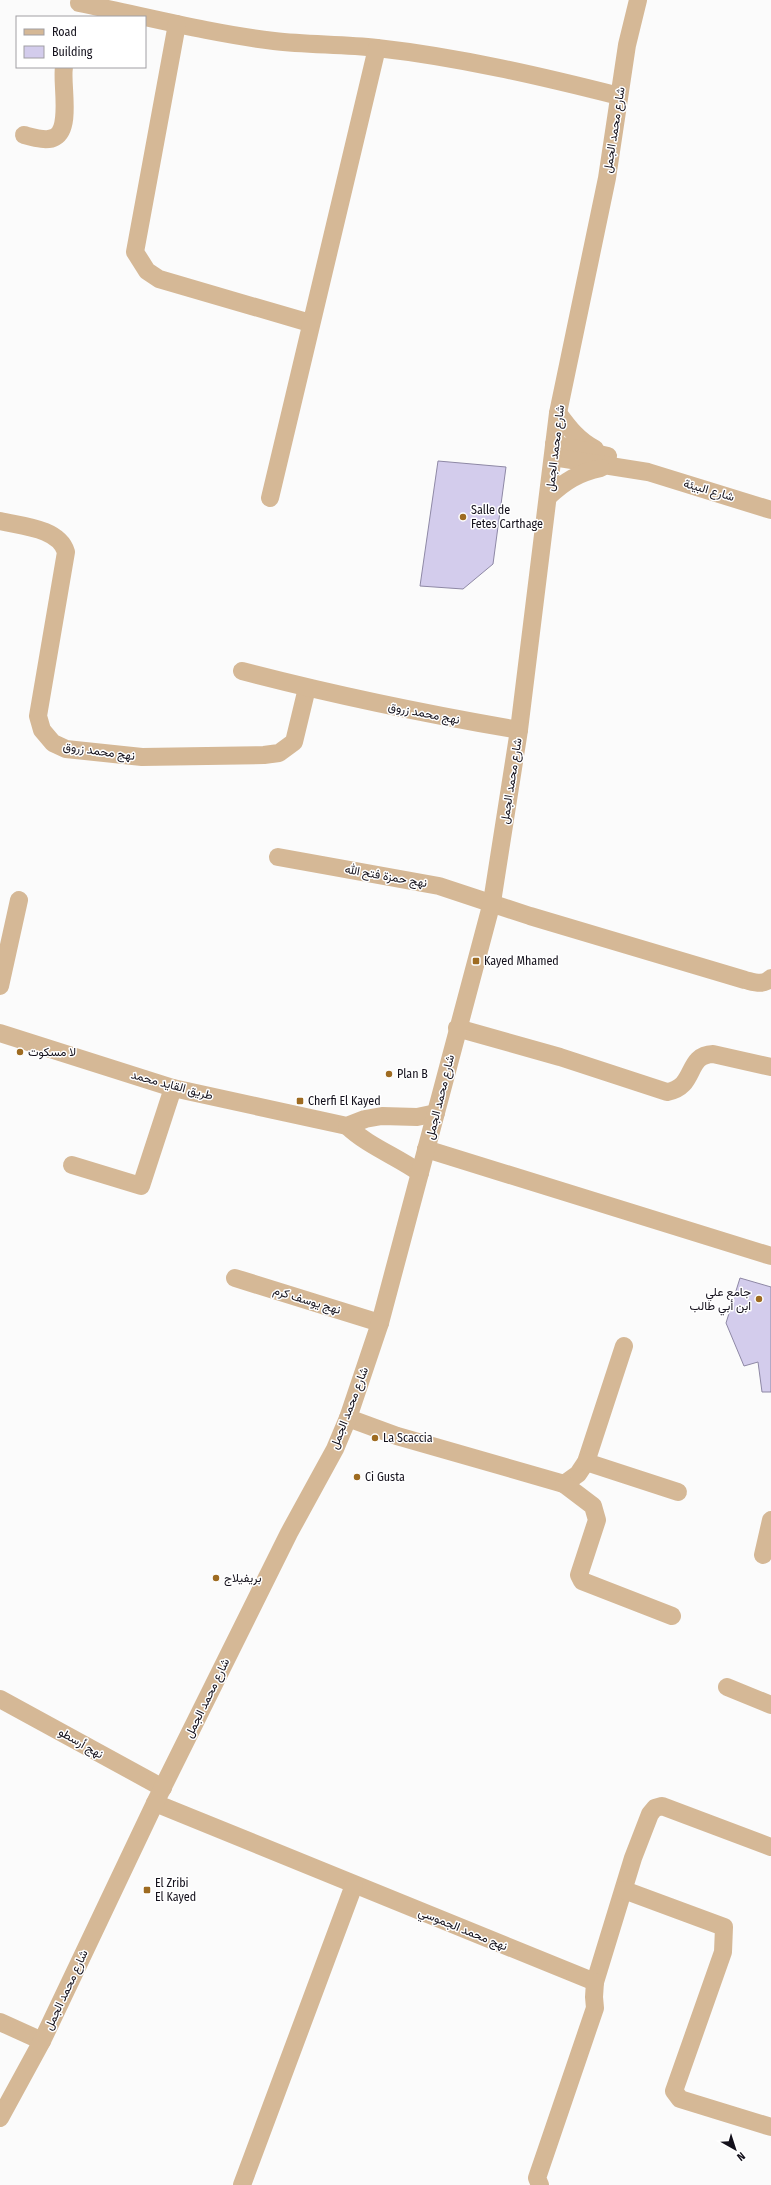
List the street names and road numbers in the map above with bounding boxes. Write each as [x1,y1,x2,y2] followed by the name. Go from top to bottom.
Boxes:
[600,86,630,174] street label: شارع محمد الجمل
[543,404,569,492] street label: شارع محمد الجمل
[681,476,736,506] street label: شارع البيئة
[387,699,461,729] street label: نهج محمد زروق
[497,737,527,825] street label: شارع محمد الجمل
[62,739,136,765] street label: نهج محمد زروق
[343,862,428,892] street label: نهج حمزة فتح الله
[423,1053,459,1141] street label: شارع محمد الجمل
[129,1067,215,1104] street label: طريق القايد محمد
[271,1283,342,1319] street label: نهج يوسف كرم
[327,1365,373,1452] street label: شارع محمد الجمل
[182,1656,234,1741] street label: شارع محمد الجمل
[55,1725,106,1763] street label: نهج أرسطو
[415,1905,510,1956] street label: نهج محمد الجموسي
[41,1948,93,2033] street label: شارع محمد الجمل

